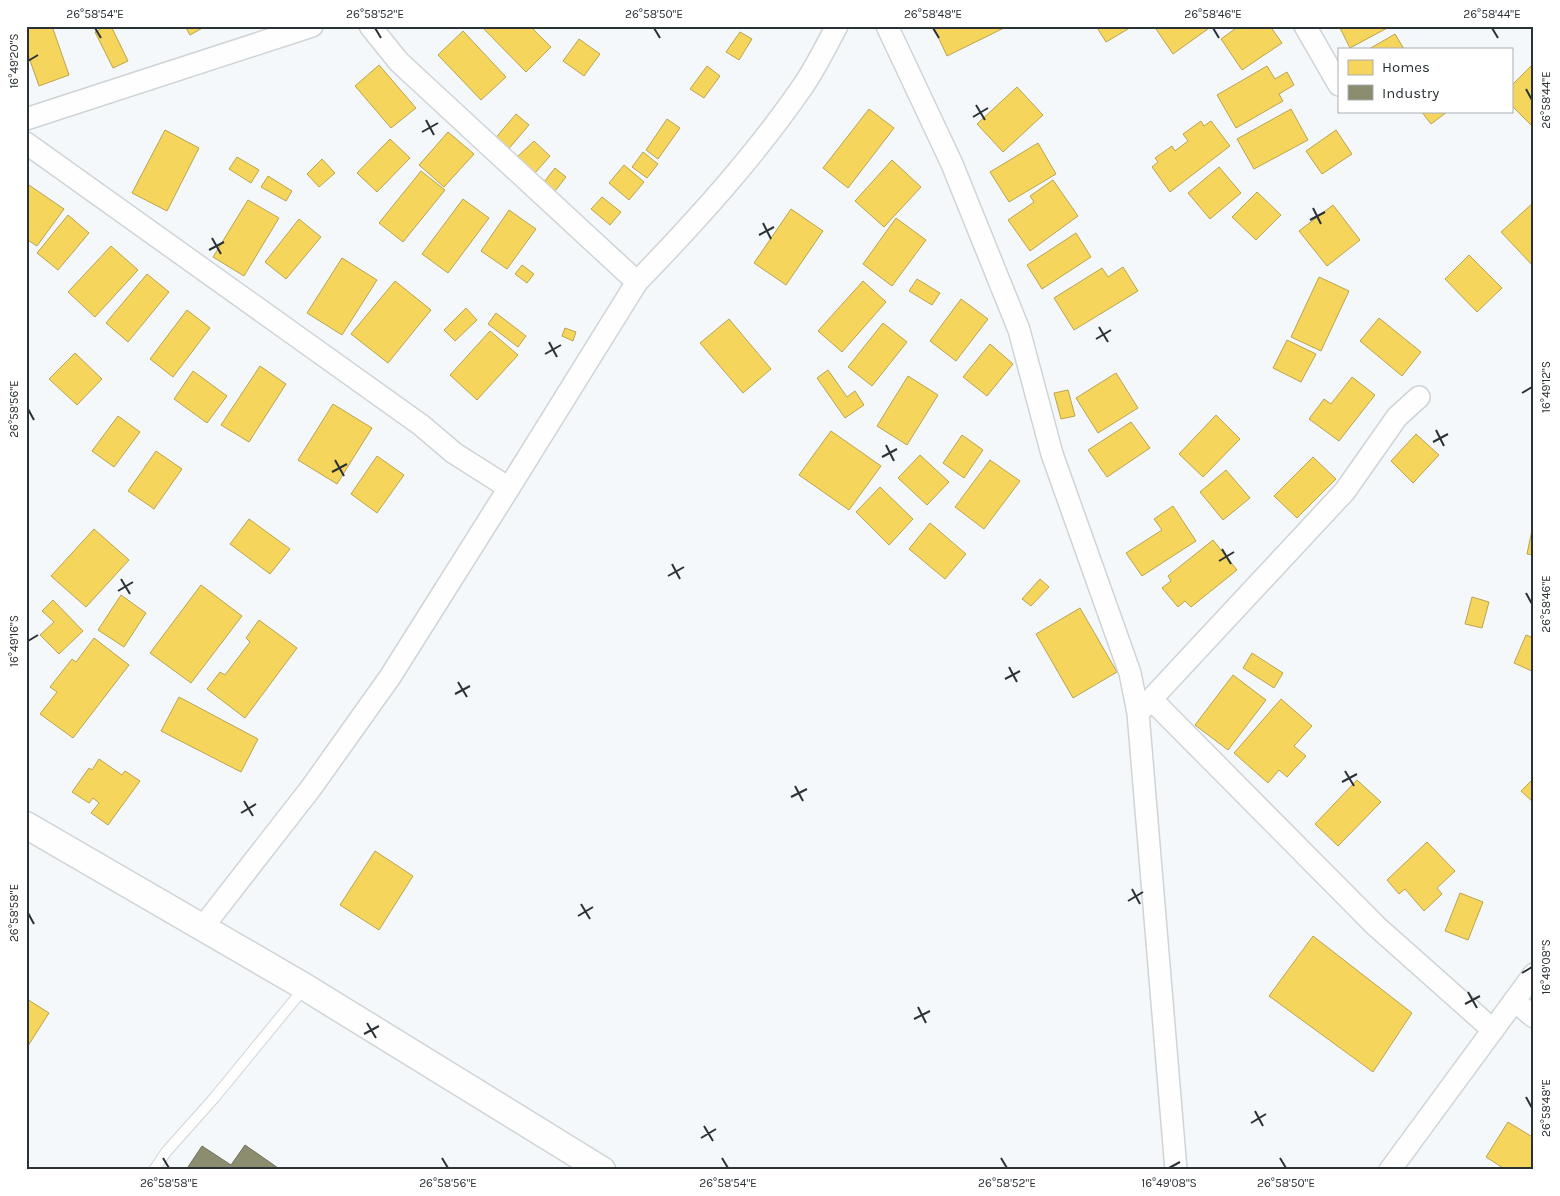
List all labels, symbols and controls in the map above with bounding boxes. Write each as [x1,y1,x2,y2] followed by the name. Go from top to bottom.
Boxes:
[66,7,124,21] text: 26°58'54"E
[346,7,404,21] text: 26°58'52"E
[625,7,683,21] text: 26°58'50"E
[904,7,962,21] text: 26°58'48"E
[1184,7,1242,21] text: 26°58'46"E
[1463,7,1521,21] text: 26°58'44"E
[7,33,21,89] text: 16°49'20"S
[1338,48,1512,112] legend
[1382,58,1430,76] text: Homes
[1539,71,1553,129] text: 26°58'44"E
[1382,84,1439,102] text: Industry
[1539,361,1553,413] text: 16°49'12"S
[7,380,21,438] text: 26°58'56"E
[1539,575,1553,633] text: 26°58'46"E
[7,615,21,667] text: 16°49'16"S
[7,884,21,942] text: 26°58'58"E
[1539,939,1553,995] text: 16°49'08"S
[1539,1079,1553,1137] text: 26°58'48"E
[140,1176,198,1190] text: 26°58'58"E
[419,1176,477,1190] text: 26°58'56"E
[699,1176,757,1190] text: 26°58'54"E
[978,1176,1036,1190] text: 26°58'52"E
[1141,1176,1197,1190] text: 16°49'08"S
[1257,1176,1315,1190] text: 26°58'50"E

